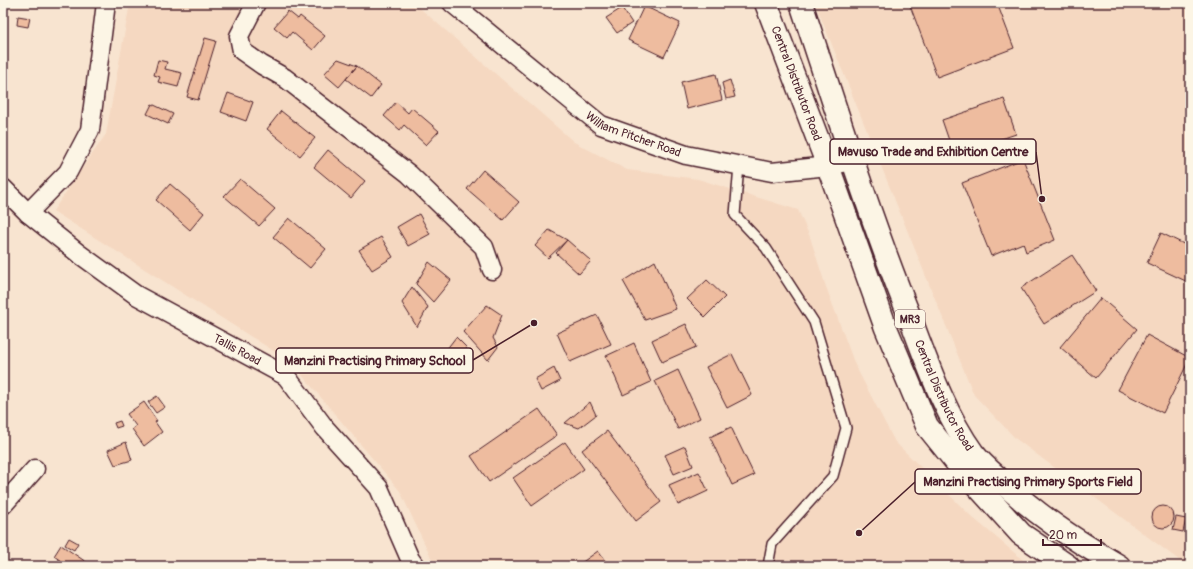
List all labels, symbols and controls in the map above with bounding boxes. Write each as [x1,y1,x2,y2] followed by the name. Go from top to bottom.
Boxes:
[768,24,825,143] street label: Central Distributor Road
[582,108,683,161] street label: William Pitcher Road
[830,139,1036,164] callout: Mavuso Trade and Exhibition Centre
[838,144,1029,160] text: Mavuso Trade and Exhibition Centre
[895,310,925,328] road number: MR3
[210,331,264,369] street label: Tallis Road
[911,338,976,454] street label: Central Distributor Road
[276,348,473,373] callout: Manzini Practising Primary School
[284,353,466,369] text: Manzini Practising Primary School
[915,469,1141,494] callout: Manzini Practising Primary Sports Field
[923,474,1133,490] text: Manzini Practising Primary Sports Field
[1043,521,1101,547] scale bar
[1049,528,1078,543] text: 20 m

